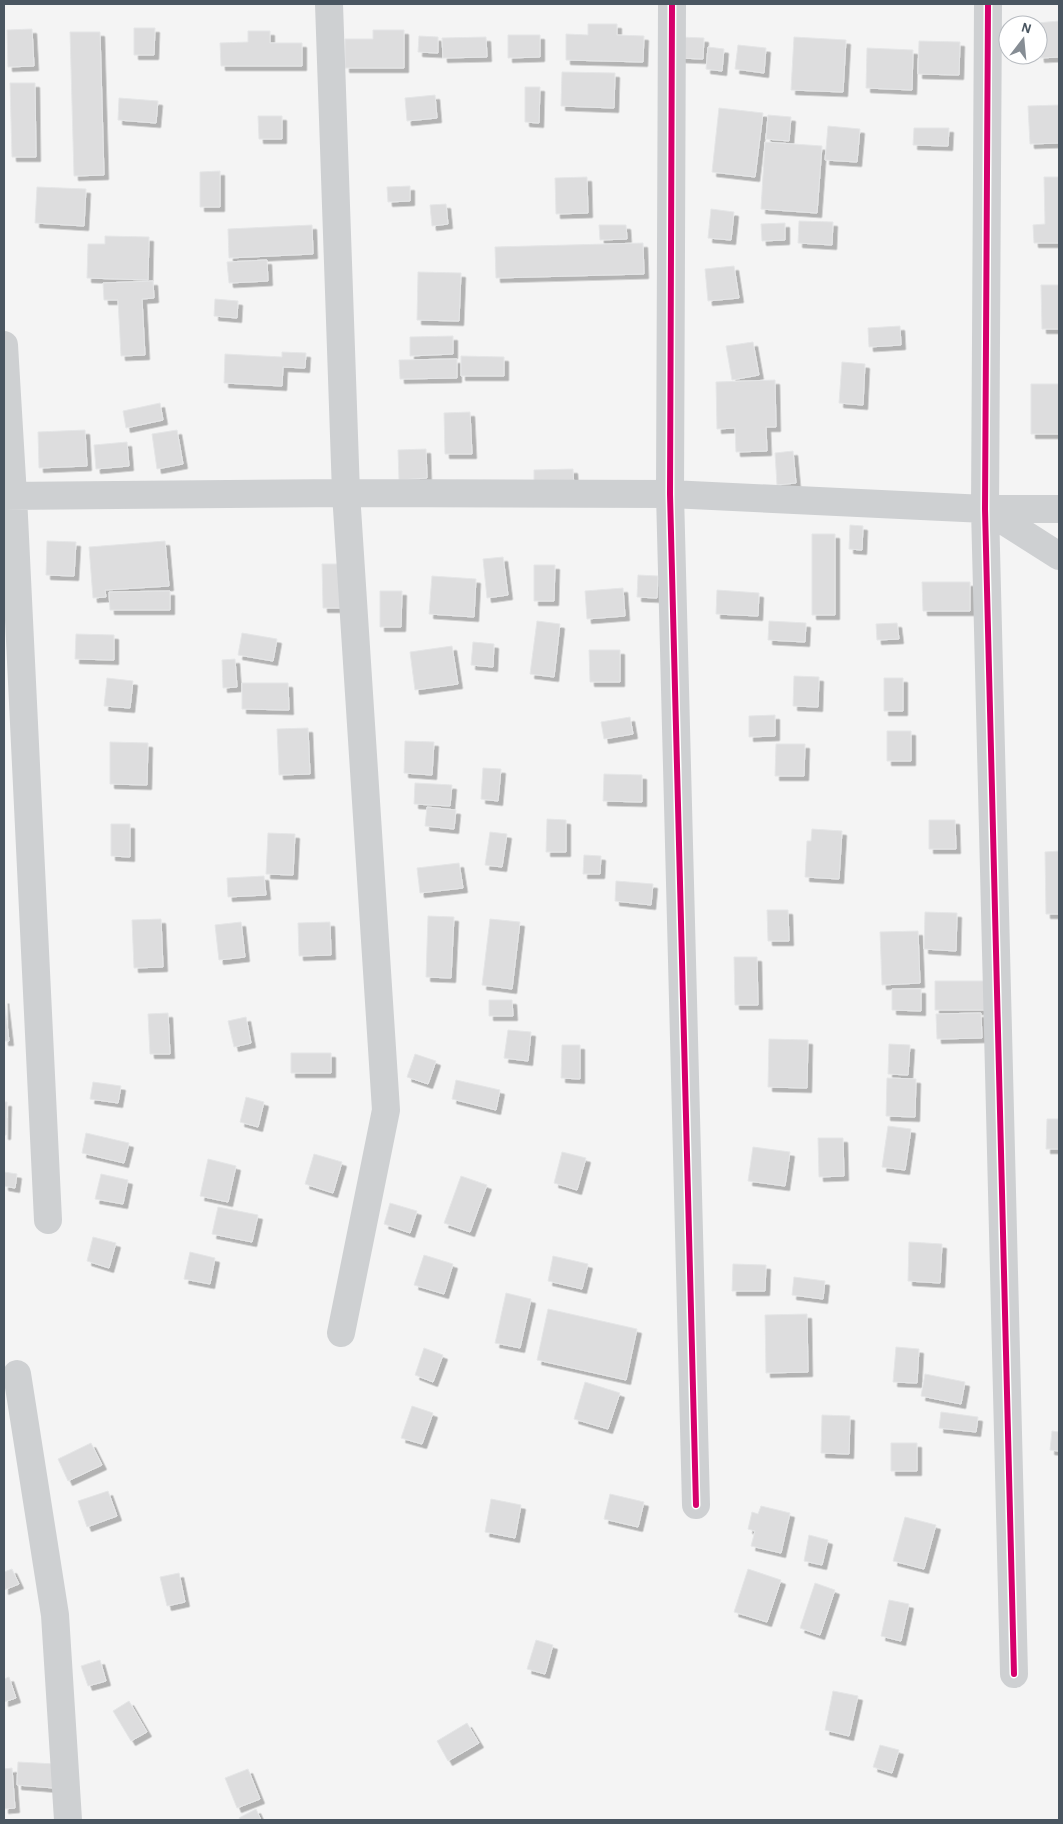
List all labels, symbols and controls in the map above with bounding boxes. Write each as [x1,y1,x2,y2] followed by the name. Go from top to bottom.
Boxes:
[998,15,1048,65] north arrow
[1020,20,1033,37] text: N

